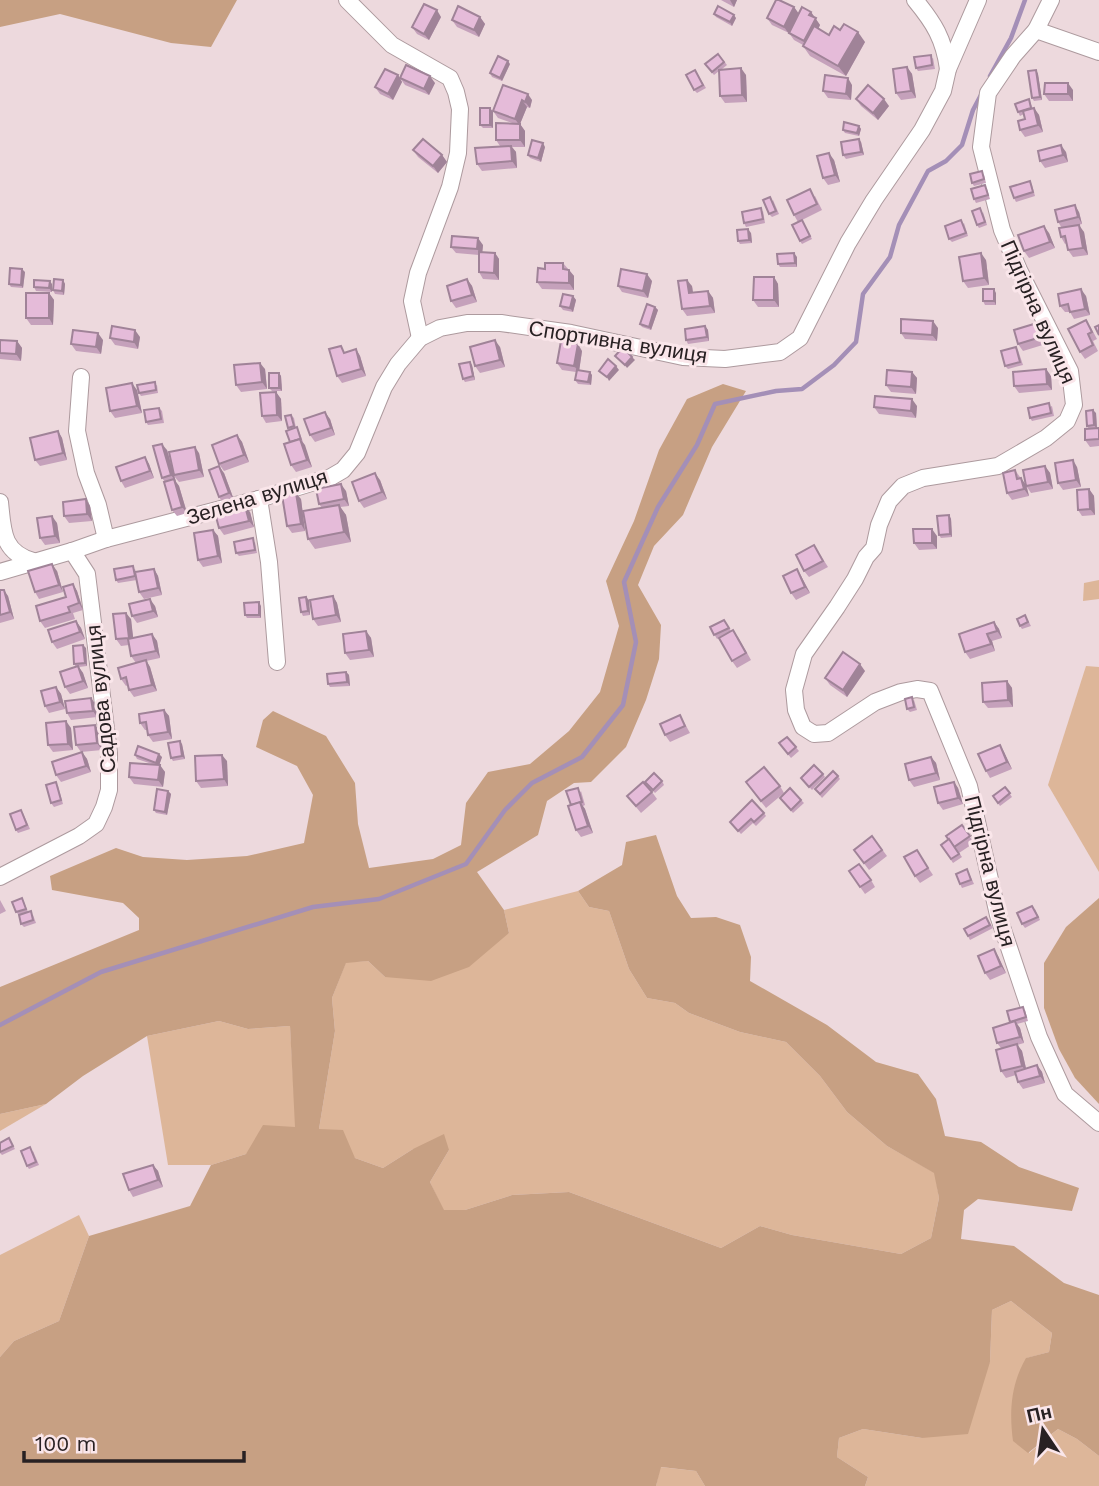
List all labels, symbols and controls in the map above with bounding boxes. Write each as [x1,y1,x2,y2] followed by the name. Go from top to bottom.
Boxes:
[996,236,1081,387] street label: Підгірна вулиця
[527,315,709,368] street label: Спортивна вулиця
[183,463,330,530] street label: Зелена вулиця
[80,624,121,774] street label: Садова вулиця
[960,793,1021,949] street label: Підгірна вулиця
[1008,1395,1078,1465] north arrow
[1024,1400,1054,1428] text: Пн
[24,1420,245,1464] scale bar
[35,1431,97,1456] text: 100 m

